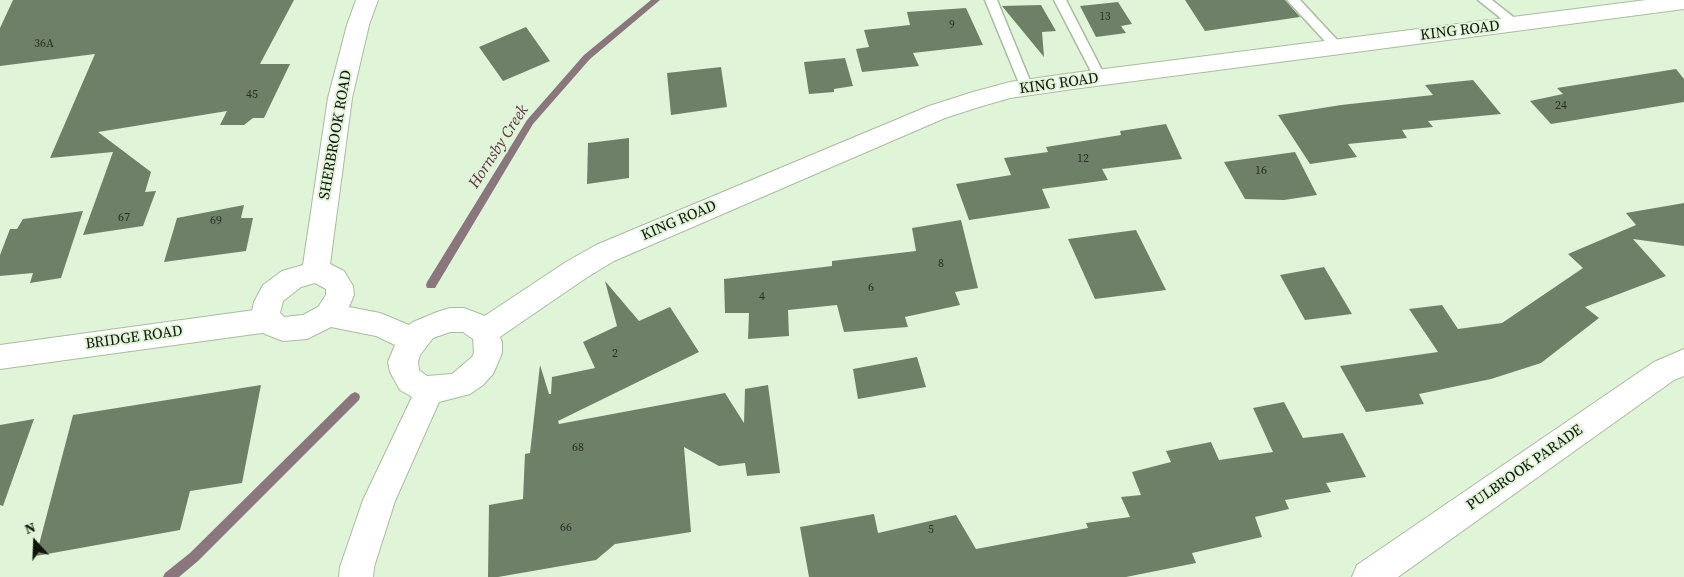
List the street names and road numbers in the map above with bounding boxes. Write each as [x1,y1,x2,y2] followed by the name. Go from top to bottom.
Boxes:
[1419,17,1501,45] street label: KING ROAD
[316,69,356,201] street label: SHERBROOK ROAD
[1018,70,1100,98] street label: KING ROAD
[639,197,719,245] street label: KING ROAD
[84,322,184,354] street label: BRIDGE ROAD
[1464,421,1586,515] street label: PULBROOK PARADE

